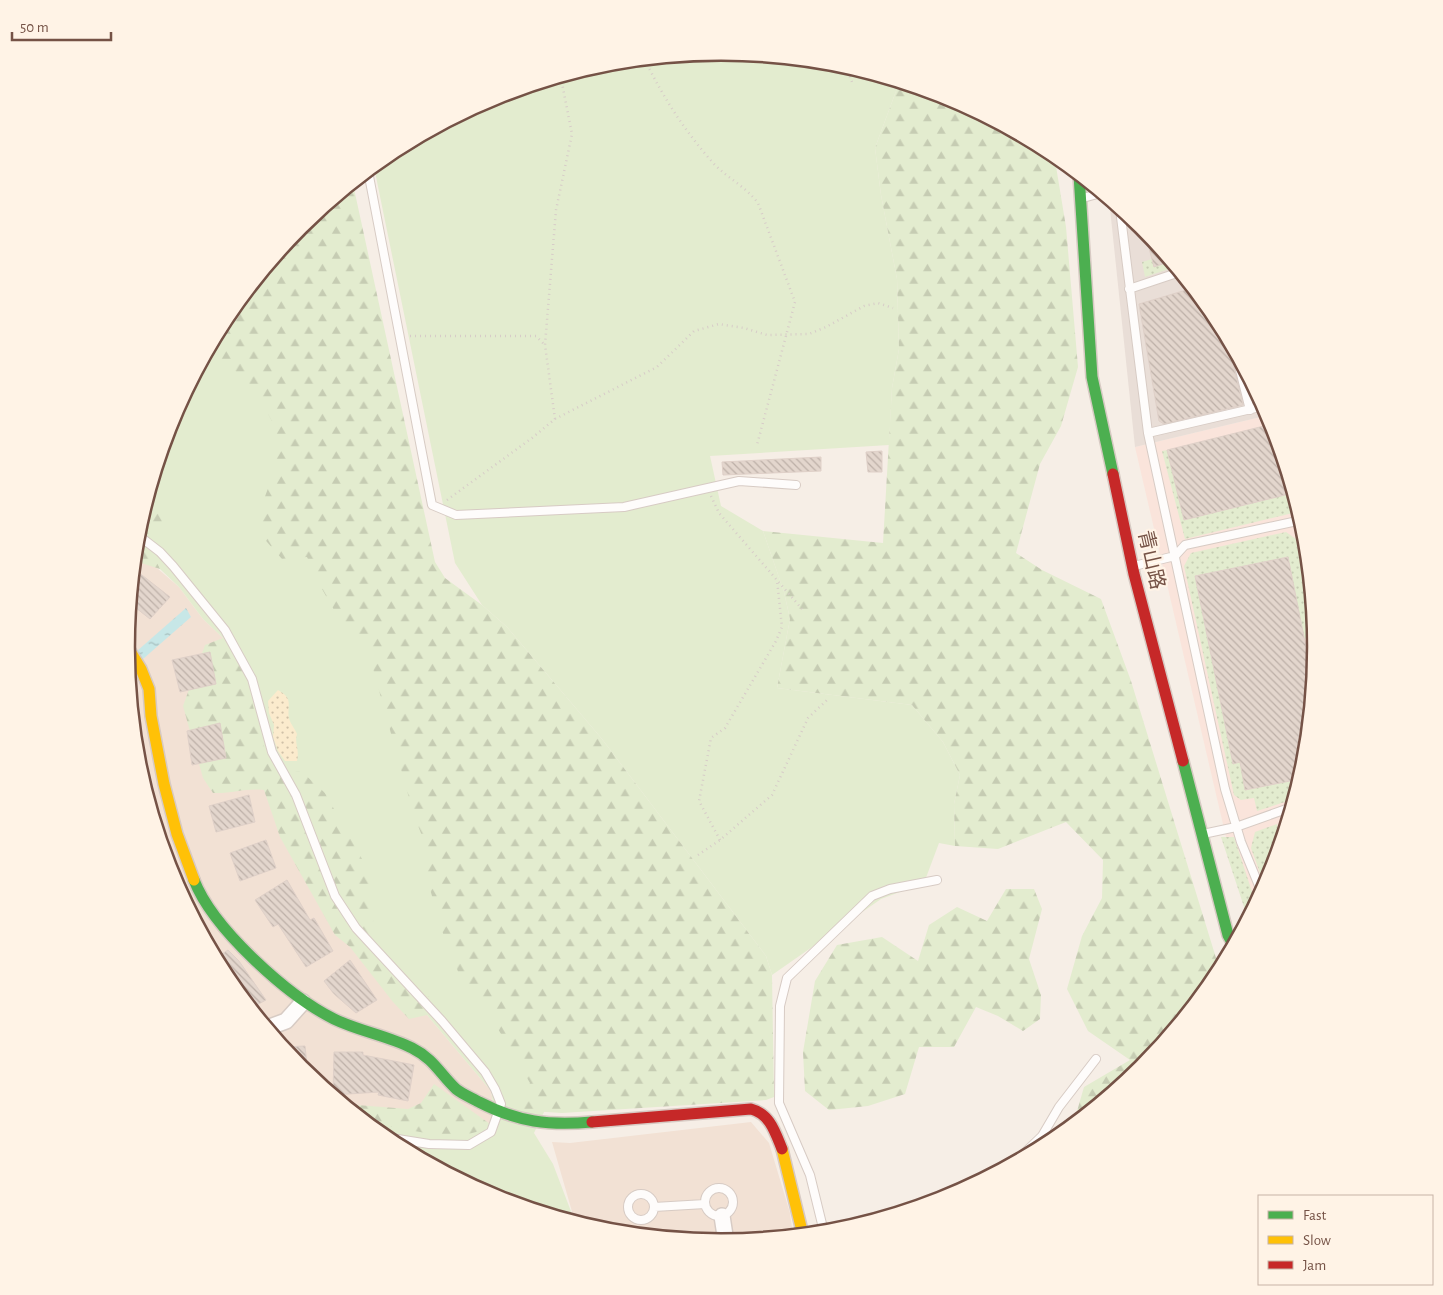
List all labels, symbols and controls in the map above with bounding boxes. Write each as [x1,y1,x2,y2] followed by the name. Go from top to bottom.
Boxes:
[12,10,111,42] scale bar
[20,20,49,35] text: 50 m
[1135,528,1168,591] street label: 青山路
[1258,1195,1433,1285] legend
[1303,1208,1327,1223] text: Fast
[1303,1233,1331,1248] text: Slow
[1303,1258,1326,1273] text: Jam

